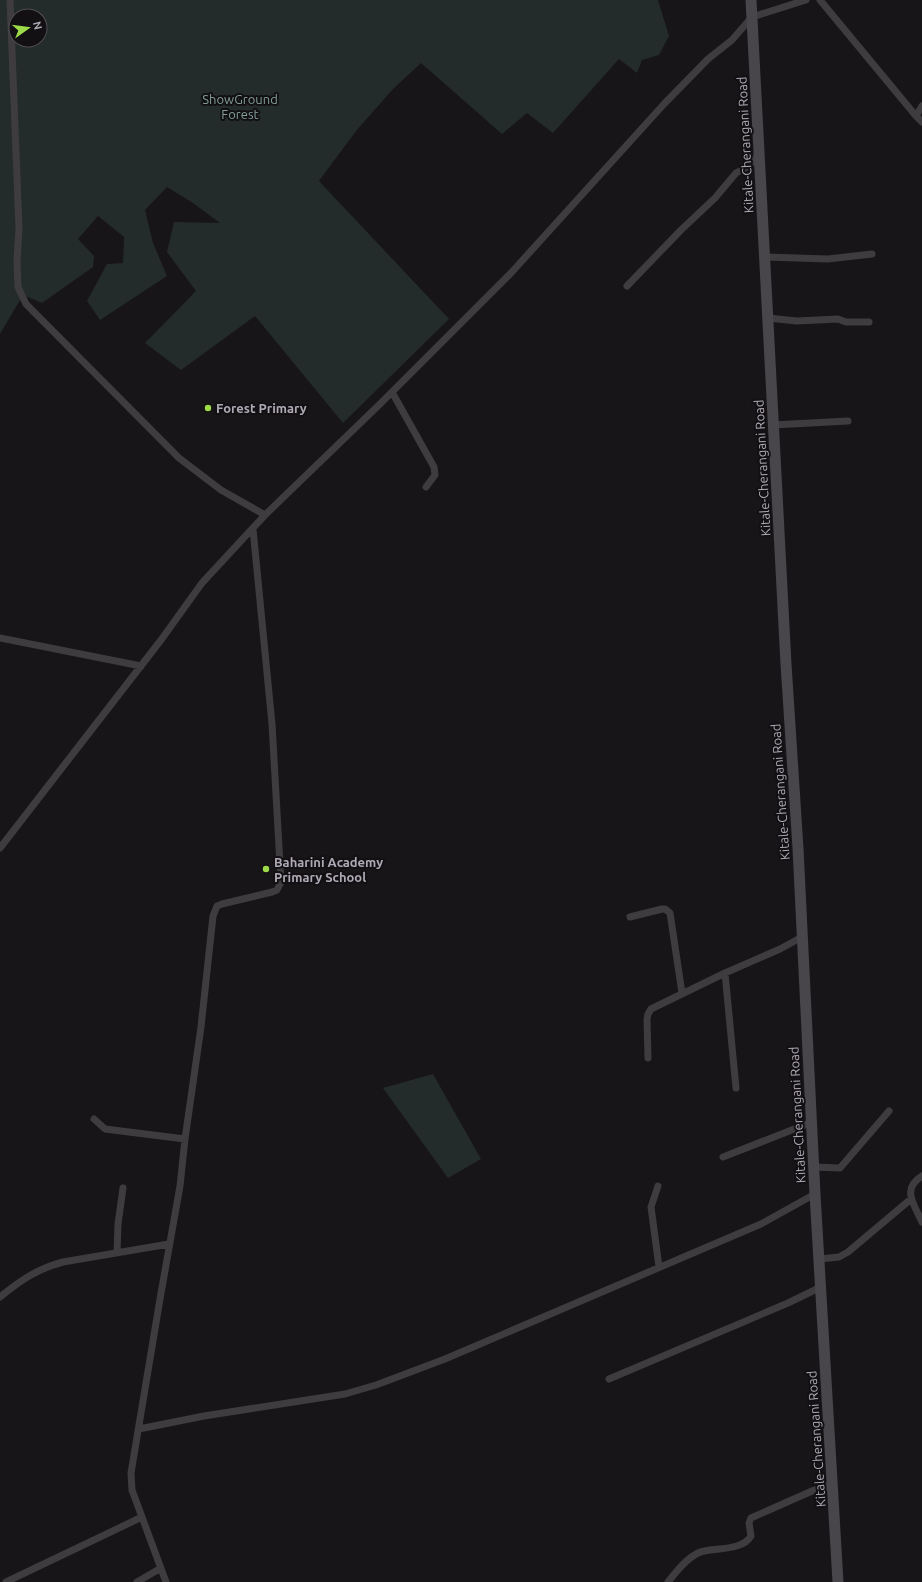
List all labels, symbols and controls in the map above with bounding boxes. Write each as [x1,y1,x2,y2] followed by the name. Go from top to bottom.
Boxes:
[8,8,48,48] north arrow
[31,20,45,31] text: N
[734,76,756,214] street label: Kitale-Cherangani Road
[202,92,278,121] park label: ShowGround Forest
[751,399,773,537] street label: Kitale-Cherangani Road
[216,401,307,415] place label: Forest Primary
[203,403,213,413] marker: Forest Primary
[768,723,792,861] street label: Kitale-Cherangani Road
[274,855,383,884] place label: Baharini Academy Primary School
[261,864,271,874] marker: Baharini Academy Primary School
[786,1046,808,1184] street label: Kitale-Cherangani Road
[804,1370,828,1508] street label: Kitale-Cherangani Road

